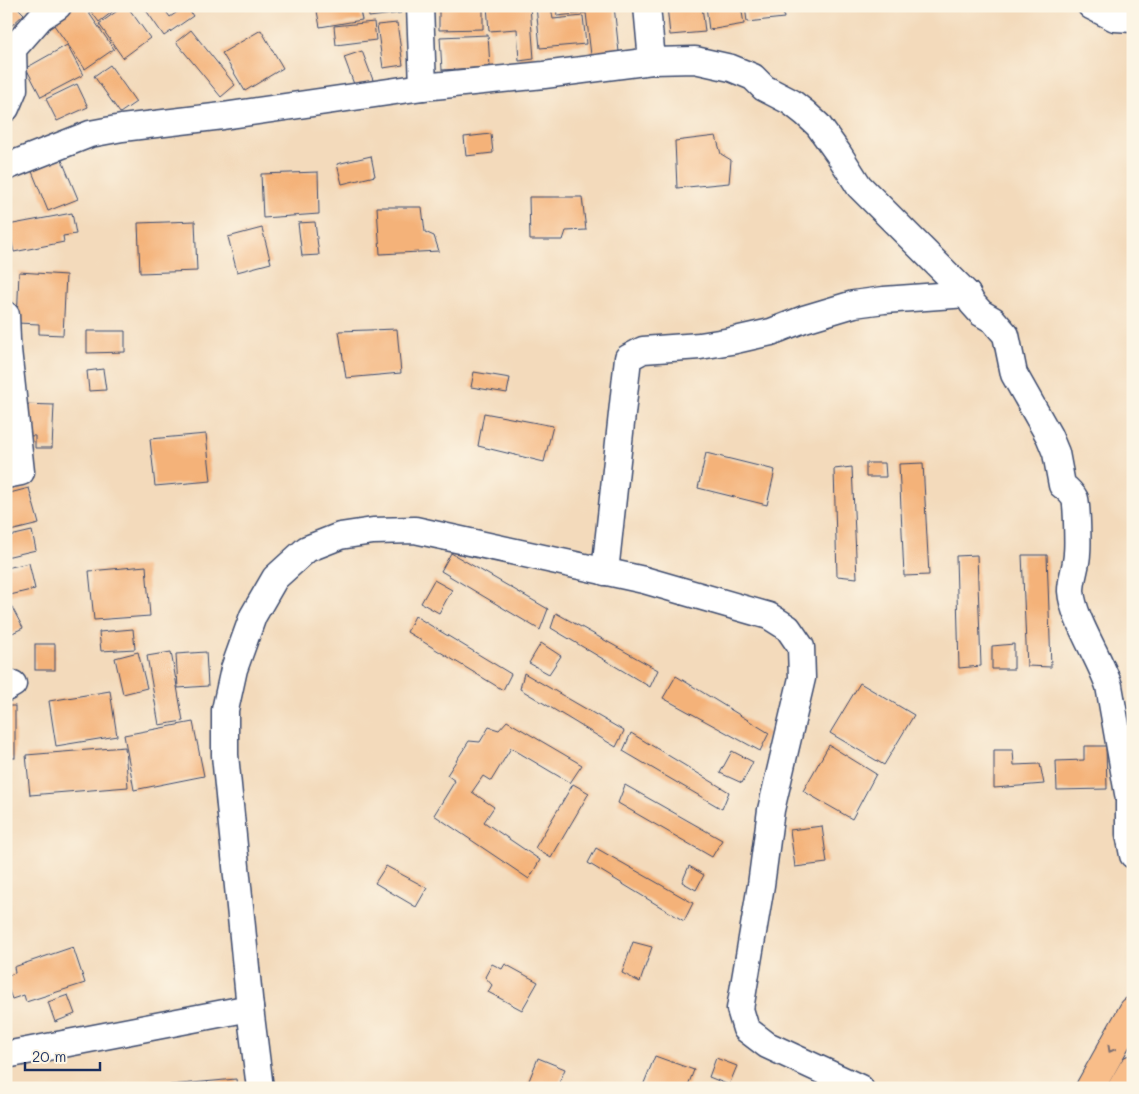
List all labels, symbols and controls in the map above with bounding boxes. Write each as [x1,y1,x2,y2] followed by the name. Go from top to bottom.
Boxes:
[25,1039,100,1071] scale bar
[1108,1044,1118,1053] one-way arrow
[32,1046,66,1066] text: 20 m

